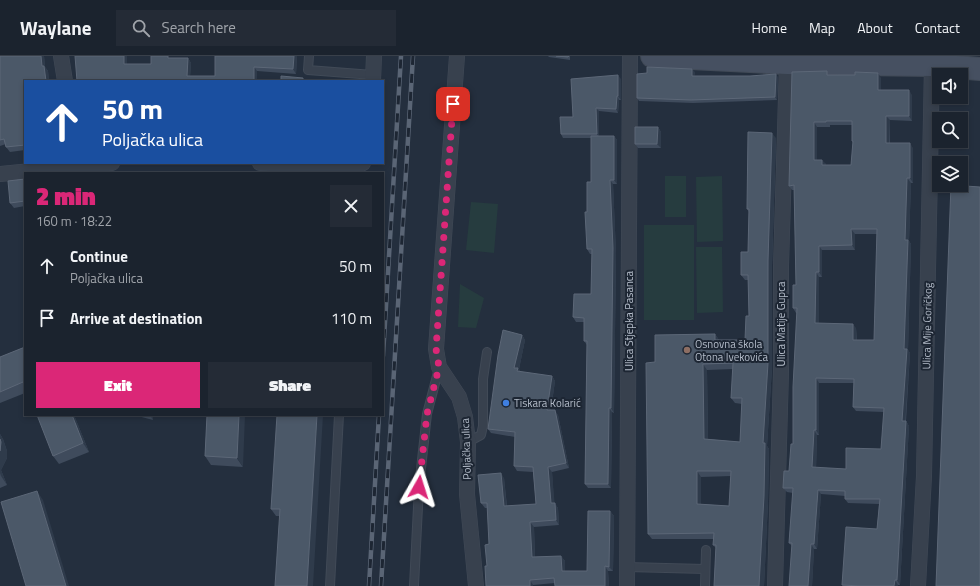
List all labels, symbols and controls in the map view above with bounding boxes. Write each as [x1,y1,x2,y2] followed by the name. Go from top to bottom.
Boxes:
[116,10,396,46] search box
[20,13,92,42] text: Waylane
[162,16,236,39] text: Search here
[130,17,152,39] icon: search
[752,17,787,38] text: Home
[809,17,835,38] text: Map
[857,17,893,38] text: About
[915,17,960,38] text: Contact
[932,68,968,192] map controls
[932,68,968,104] button: sound
[102,87,163,130] text: 50 m
[436,87,470,121] pin
[442,93,464,115] icon: arrive
[36,96,88,148] icon: ahead
[932,112,968,148] button: search
[102,126,203,153] text: Poljačka ulica
[932,156,968,192] button: layers
[36,178,96,214] text: 2 min
[330,185,372,227] button: close
[36,211,112,231] text: 160 m · 18:22
[70,245,128,268] text: Continue
[36,255,58,277] icon: ahead
[339,255,372,278] text: 50 m
[70,268,143,288] text: Poljačka ulica
[621,270,637,371] street label: Ulica Stjepka Pasanca
[773,281,789,366] street label: Ulica Matije Gupca
[918,282,936,370] street label: Ulica Mije Goričkog
[36,307,58,329] icon: arrive
[70,307,203,330] text: Arrive at destination
[331,307,372,330] text: 110 m
[695,336,769,365] place label: Osnovna škola Otona Ivekovića
[682,345,692,355] marker: Osnovna škola Otona Ivekovića
[36,362,200,408] button: Exit
[208,362,372,408] button: Share
[514,395,581,411] place label: Tiskara Kolarić
[501,398,511,408] marker: Tiskara Kolarić
[457,417,475,480] street label: Poljačka ulica
[398,466,440,508] position arrow

